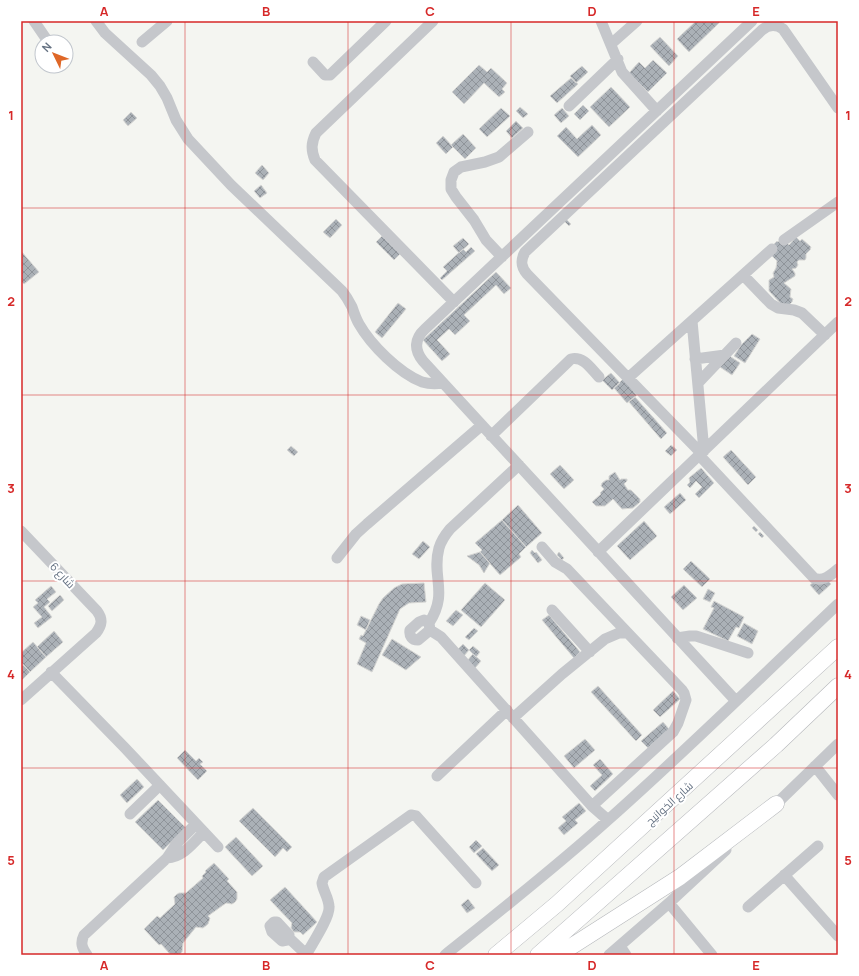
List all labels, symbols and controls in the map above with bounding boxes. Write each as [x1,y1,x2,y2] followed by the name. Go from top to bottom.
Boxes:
[100,2,109,20] text: A
[262,2,270,20] text: B
[425,2,435,20] text: C
[587,2,597,20] text: D
[752,2,760,20] text: E
[34,34,74,74] north arrow
[38,39,55,55] text: N
[8,106,14,124] text: 1
[845,106,851,124] text: 1
[7,292,15,310] text: 2
[844,292,852,310] text: 2
[7,479,15,497] text: 3
[844,479,852,497] text: 3
[46,559,79,592] street label: شارع 6
[7,665,15,683] text: 4
[844,665,852,683] text: 4
[642,778,696,829] street label: شارع الخوانيج
[7,851,15,869] text: 5
[844,851,852,869] text: 5
[100,956,109,974] text: A
[262,956,270,974] text: B
[425,956,435,974] text: C
[587,956,597,974] text: D
[752,956,760,974] text: E

